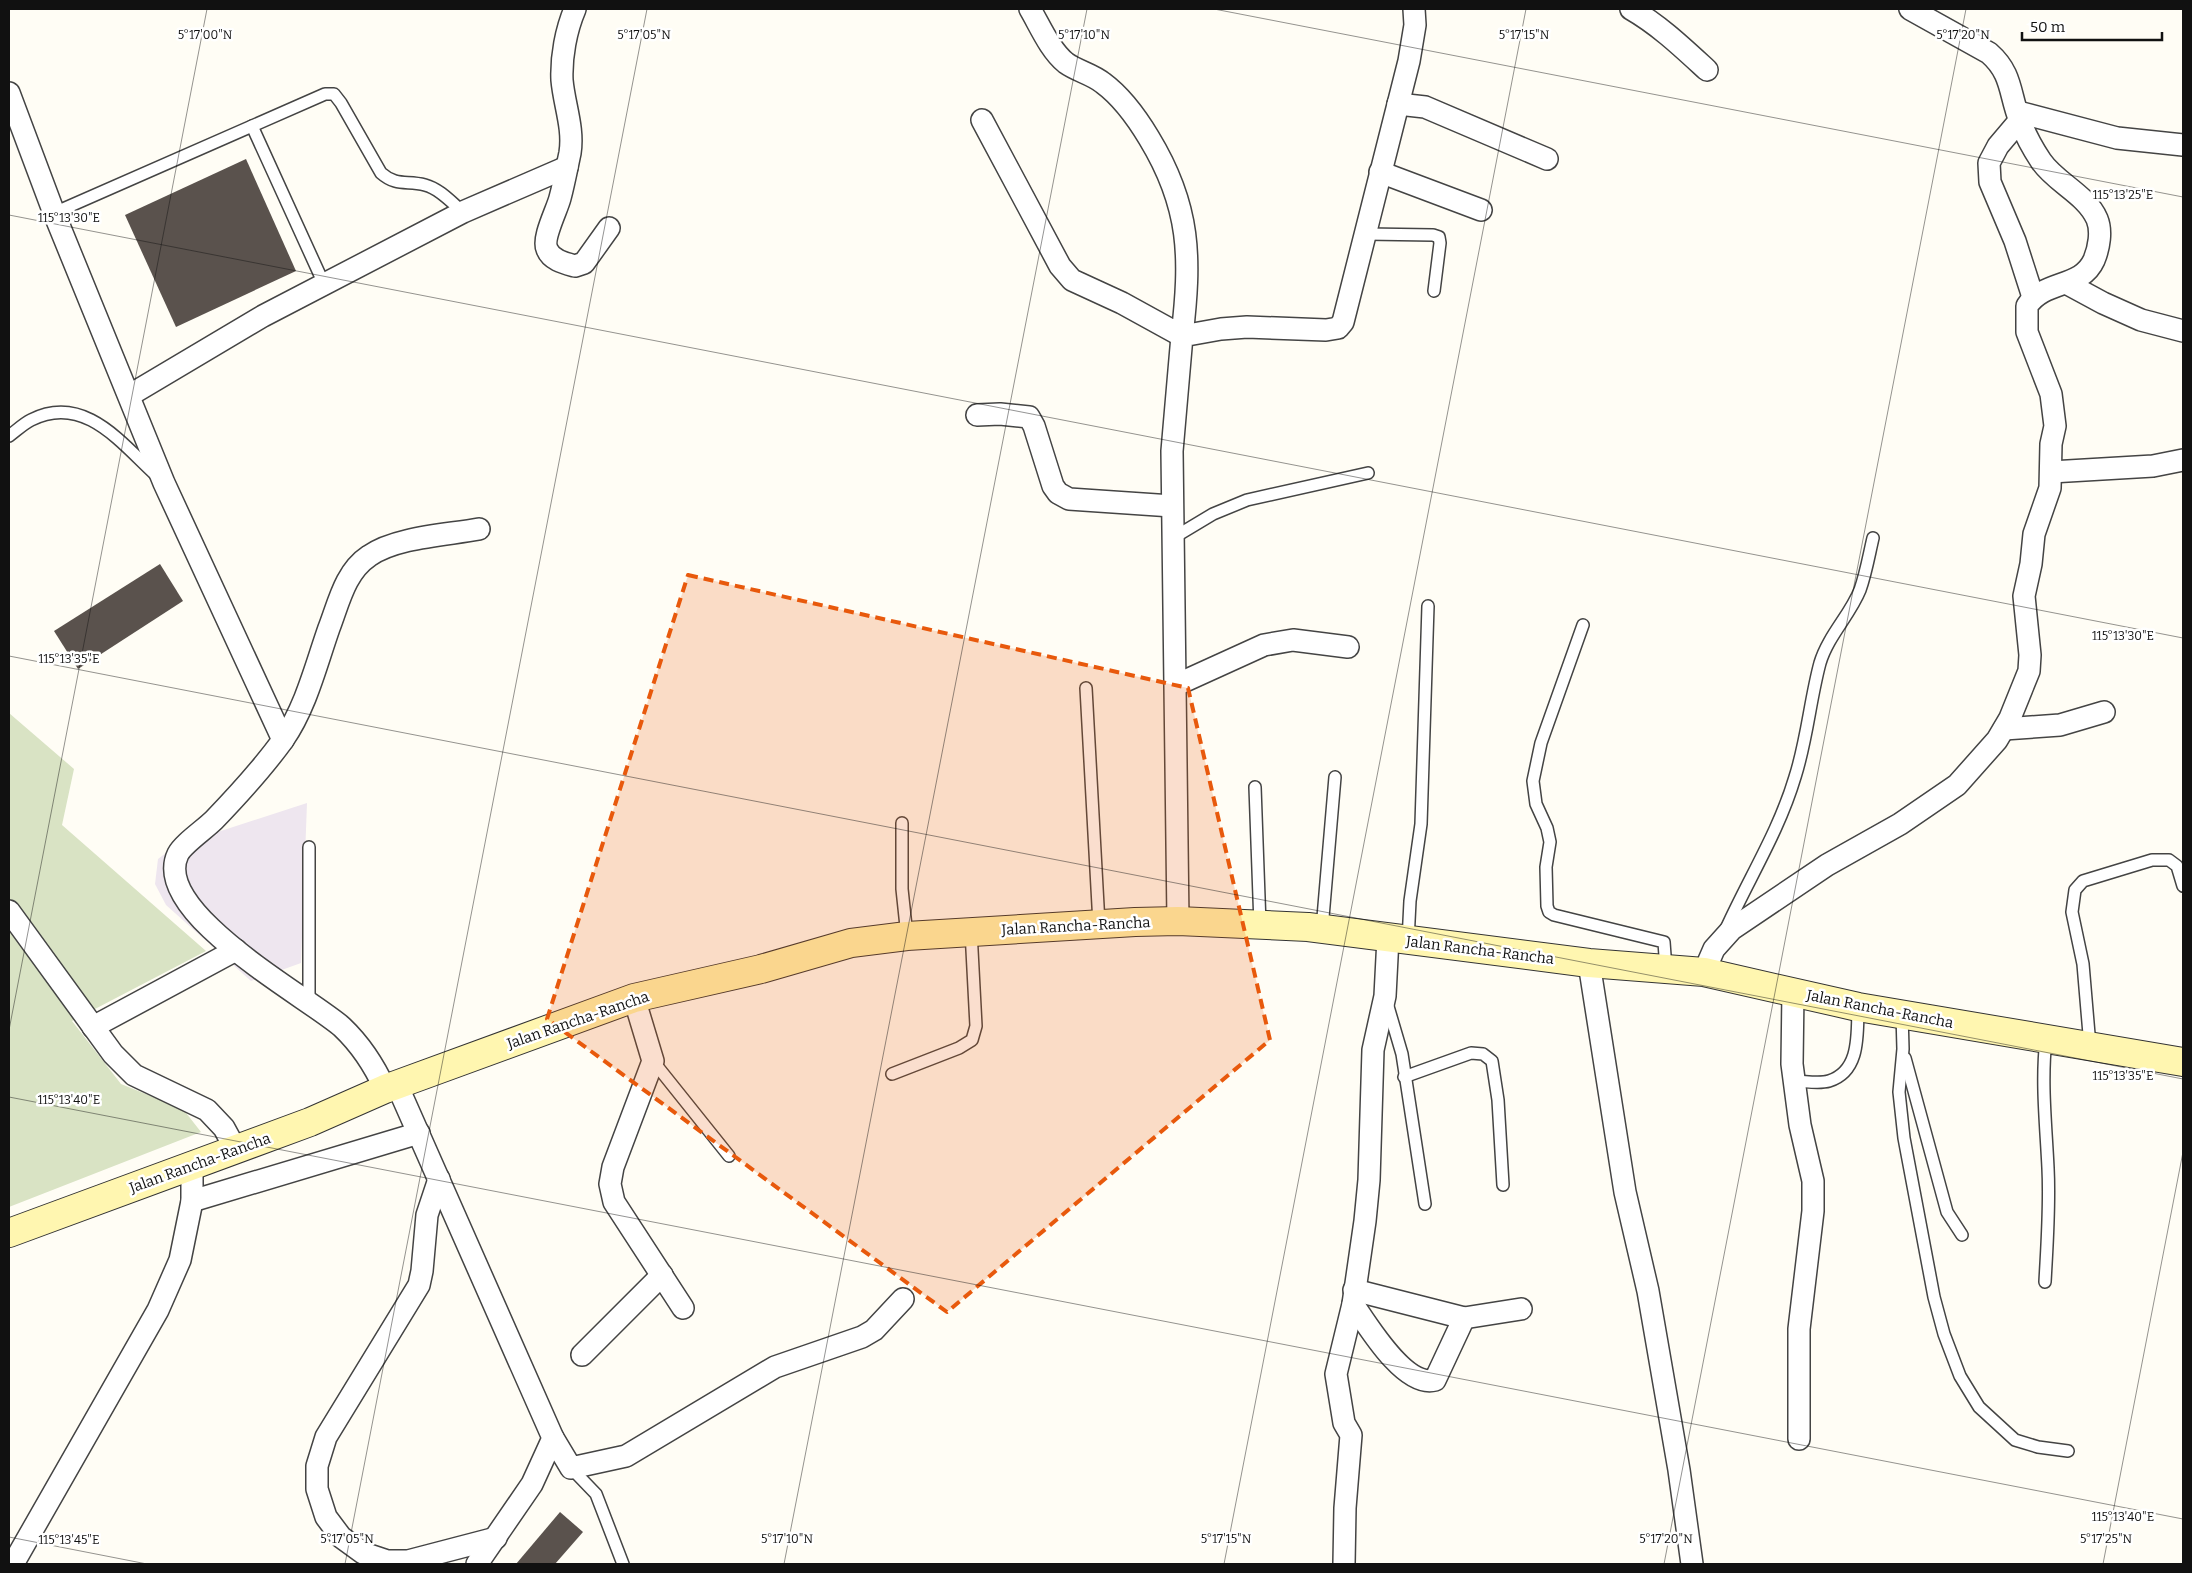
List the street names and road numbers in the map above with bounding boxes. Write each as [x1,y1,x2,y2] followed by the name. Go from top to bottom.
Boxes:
[1000,913,1151,939] street label: Jalan Rancha-Rancha
[1404,932,1555,968] street label: Jalan Rancha-Rancha
[1804,986,1955,1032] street label: Jalan Rancha-Rancha
[504,987,651,1053] street label: Jalan Rancha-Rancha
[126,1129,273,1197] street label: Jalan Rancha-Rancha

